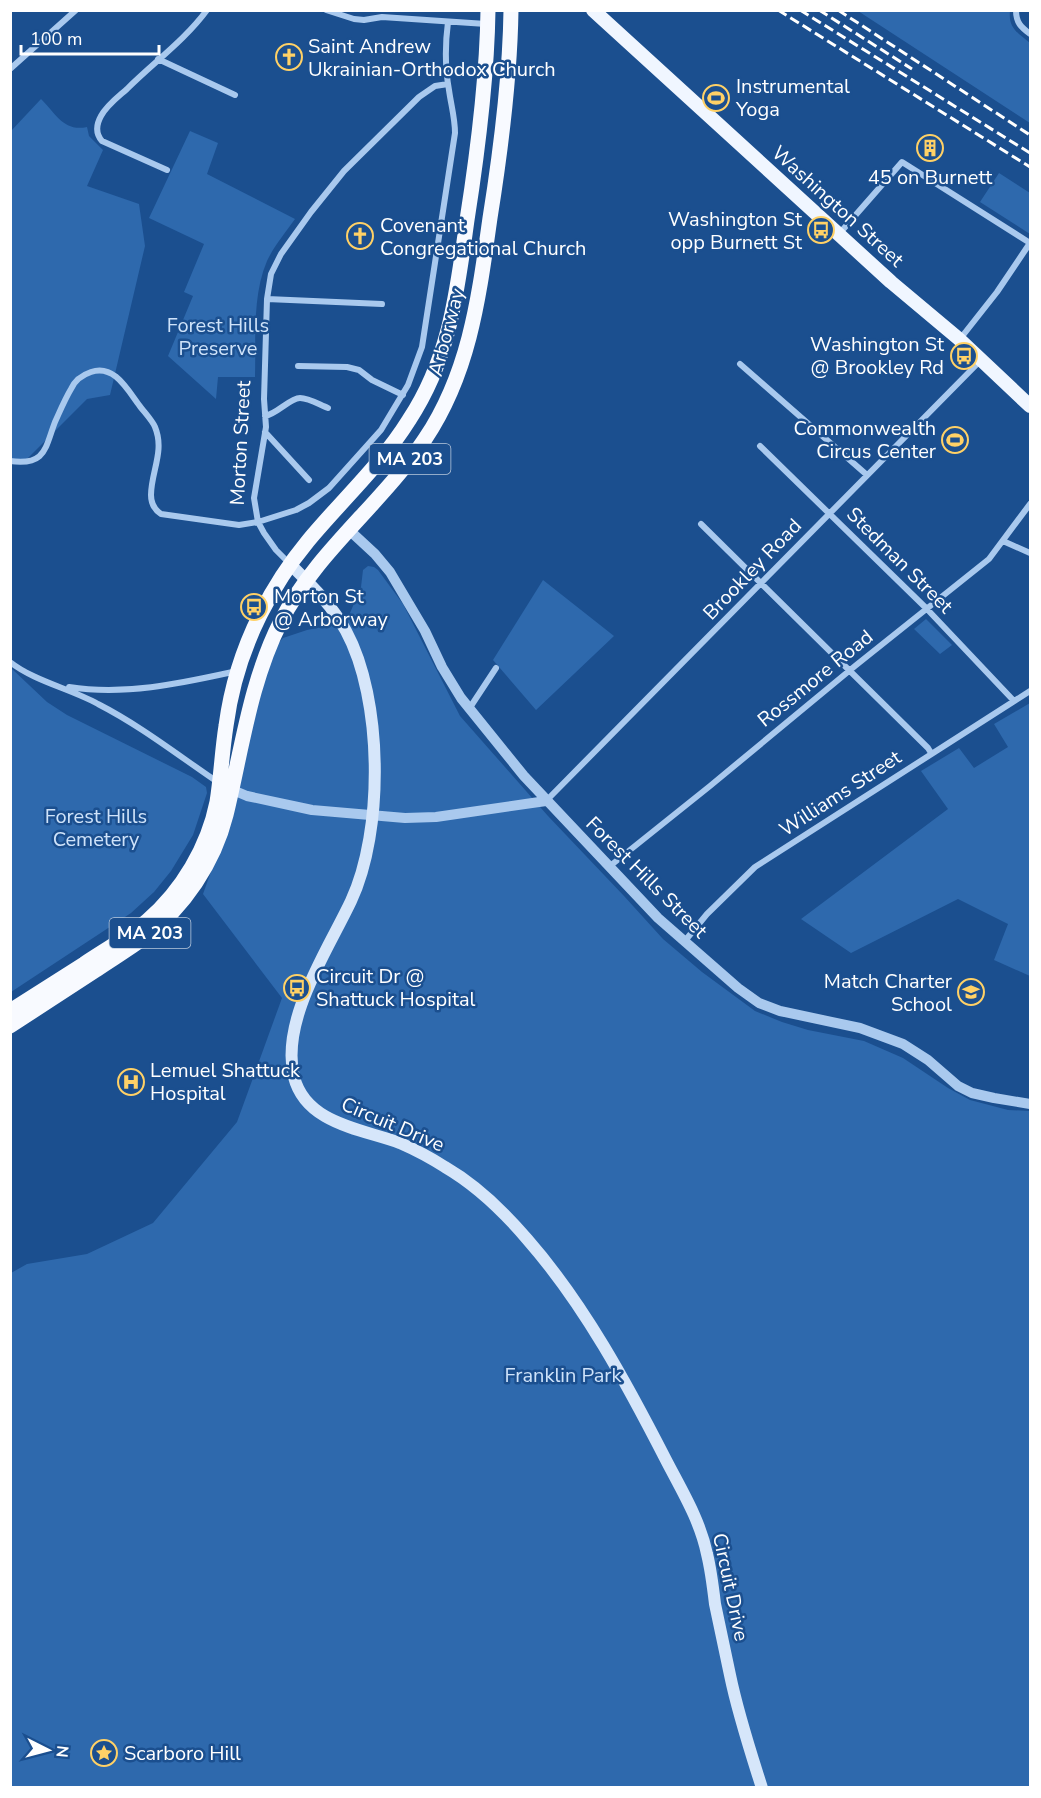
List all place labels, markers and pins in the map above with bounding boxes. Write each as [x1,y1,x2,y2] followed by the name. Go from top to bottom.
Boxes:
[308,33,556,83] place label: Saint Andrew Ukrainian-Orthodox Church
[274,42,304,72] church icon: Saint Andrew Ukrainian-Orthodox Church
[735,73,850,123] place label: Instrumental Yoga
[701,83,731,113] sports icon: Instrumental Yoga
[915,133,945,163] building icon: 45 on Burnett
[868,164,993,191] place label: 45 on Burnett
[668,206,803,256] place label: Washington St opp Burnett St
[380,212,586,262] place label: Covenant Congregational Church
[806,215,836,245] bus stop icon: Washington St opp Burnett St
[345,221,375,251] church icon: Covenant Congregational Church
[810,331,945,381] place label: Washington St @ Brookley Rd
[949,341,979,371] bus stop icon: Washington St @ Brookley Rd
[793,415,936,465] place label: Commonwealth Circus Center
[940,425,970,455] sports icon: Commonwealth Circus Center
[274,583,388,633] place label: Morton St @ Arborway
[239,592,269,622] bus stop icon: Morton St @ Arborway
[316,963,475,1013] place label: Circuit Dr @ Shattuck Hospital
[824,968,952,1018] place label: Match Charter School
[282,973,312,1003] bus stop icon: Circuit Dr @ Shattuck Hospital
[956,977,986,1007] school or university icon: Match Charter School
[150,1057,301,1107] place label: Lemuel Shattuck Hospital
[116,1067,146,1097] hospital icon: Lemuel Shattuck Hospital
[89,1738,119,1768] place icon: Scarboro Hill
[124,1740,241,1767] place label: Scarboro Hill

